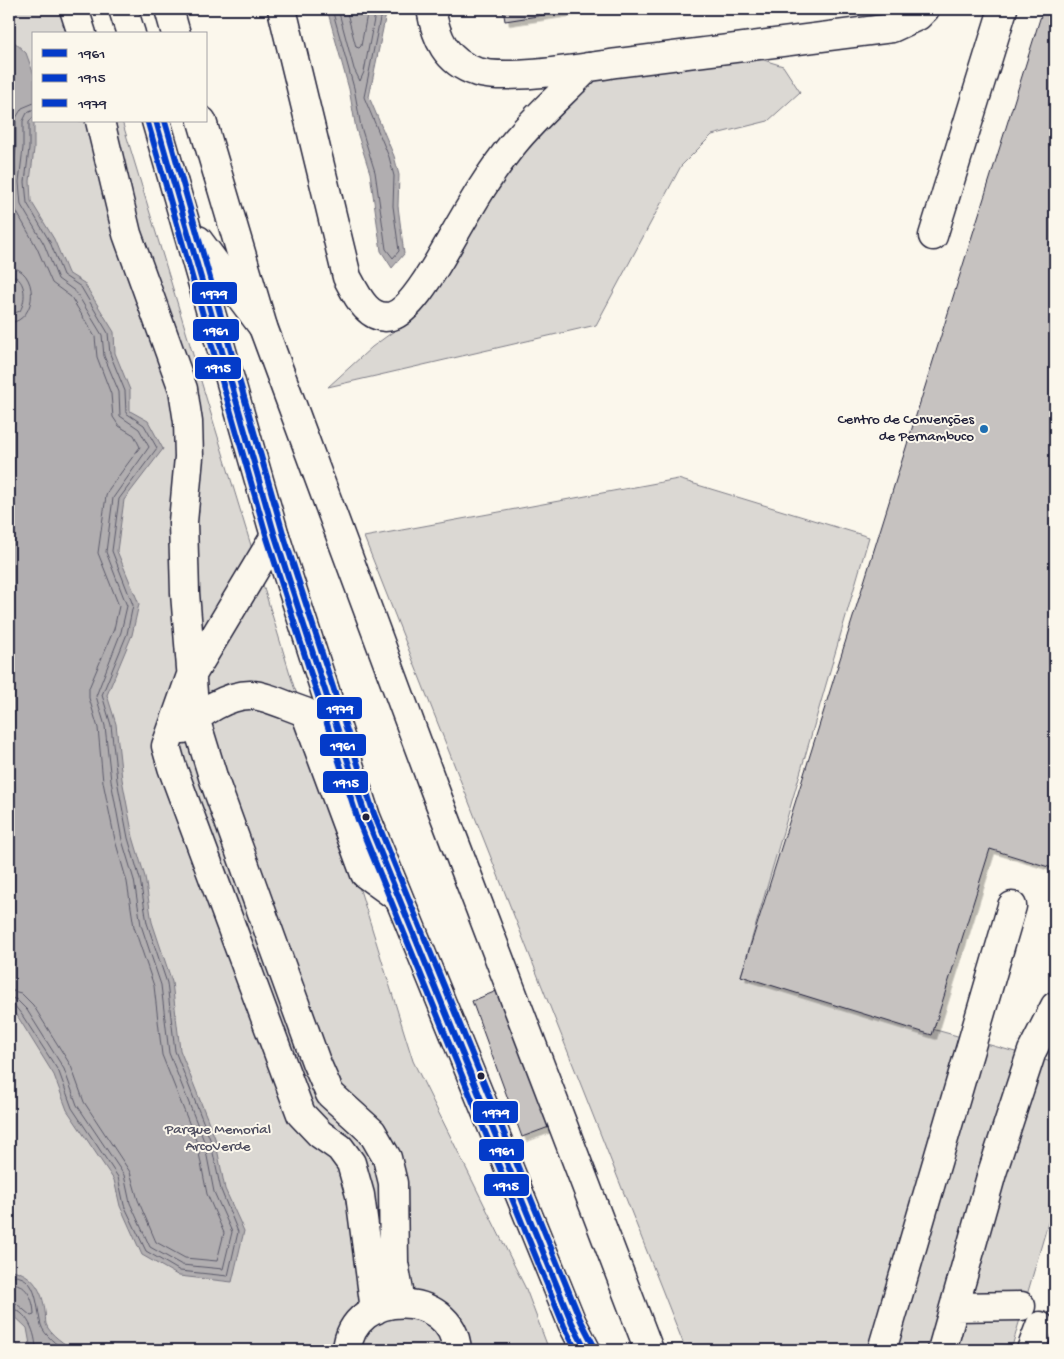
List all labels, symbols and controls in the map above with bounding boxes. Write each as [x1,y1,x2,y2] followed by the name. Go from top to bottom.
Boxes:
[32,32,208,122] legend
[77,46,105,64] text: 1961
[77,70,106,88] text: 1915
[77,96,107,114] text: 1979
[191,281,238,305] line badge: 1979
[200,287,227,304] text: 1979
[192,318,240,342] line badge: 1961
[202,324,229,341] text: 1961
[194,356,242,380] line badge: 1915
[204,361,231,378] text: 1915
[837,411,974,446] place label: Centro de Convenções de Pernambuco
[978,423,990,435] marker: Centro de Convenções de Pernambuco
[316,696,363,720] line badge: 1979
[326,702,353,719] text: 1979
[319,733,367,757] line badge: 1961
[329,739,356,756] text: 1961
[322,770,369,794] line badge: 1915
[332,776,359,793] text: 1915
[361,812,371,822] unlabelled marker
[476,1071,486,1081] unlabelled marker
[472,1100,519,1124] line badge: 1979
[482,1106,509,1123] text: 1979
[164,1121,271,1156] park label: Parque Memorial ArcoVerde
[478,1138,525,1162] line badge: 1961
[488,1144,515,1161] text: 1961
[483,1173,530,1197] line badge: 1915
[492,1179,519,1196] text: 1915

